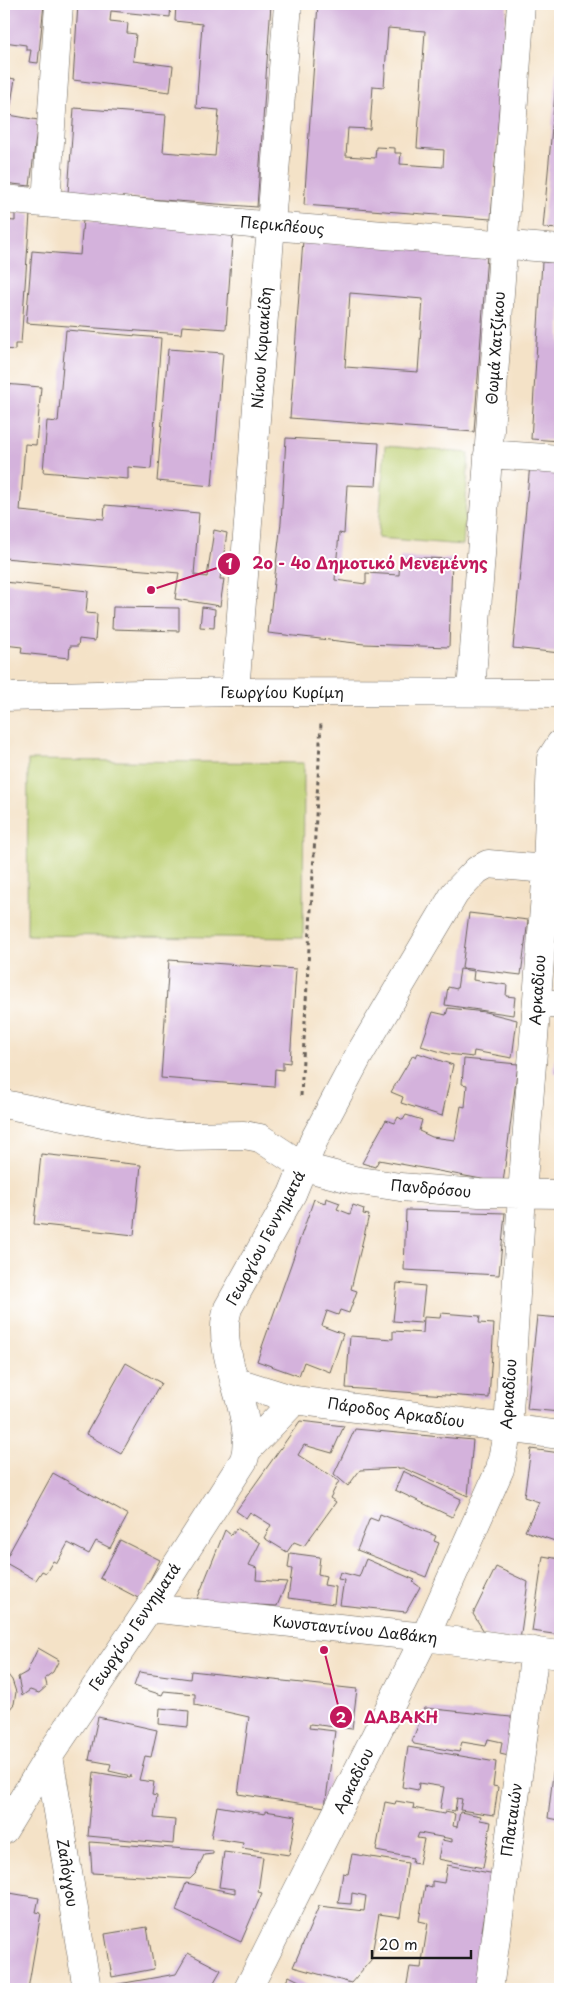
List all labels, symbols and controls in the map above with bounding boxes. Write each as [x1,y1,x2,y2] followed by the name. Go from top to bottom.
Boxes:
[239,209,326,240] street label: Περικλέους
[245,286,276,410] street label: Νίκου Κυριακίδη
[479,290,510,405] street label: Θωμά Χατζίκου
[217,548,498,579] callout: 2o - 4o Δημοτικό Μενεμένης
[252,550,488,574] text: 2o - 4o Δημοτικό Μενεμένης
[225,551,233,574] text: 1
[220,680,344,703] street label: Γεωργίου Κυρίμη
[523,954,550,1026] street label: Αρκαδίου
[219,1165,310,1309] street label: Γεωργίου Γεννηματά
[390,1173,472,1202] street label: Πανδρόσου
[494,1358,521,1430] street label: Αρκαδίου
[326,1391,466,1433] street label: Πάροδος Αρκαδίου
[82,1557,185,1695] street label: Γεωργίου Γεννηματά
[272,1608,439,1649] street label: Κωνσταντίνου Δαβάκη
[328,1702,448,1733] callout: ΔΑΒΑΚΗ
[364,1704,438,1728] text: ΔΑΒΑΚΗ
[336,1705,347,1728] text: 2
[327,1744,378,1817] street label: Αρκαδίου
[494,1781,527,1858] street label: Πλαταιών
[52,1837,85,1909] street label: Ζαλόγγου
[372,1928,470,1960] scale bar
[379,1932,418,1955] text: 20 m

